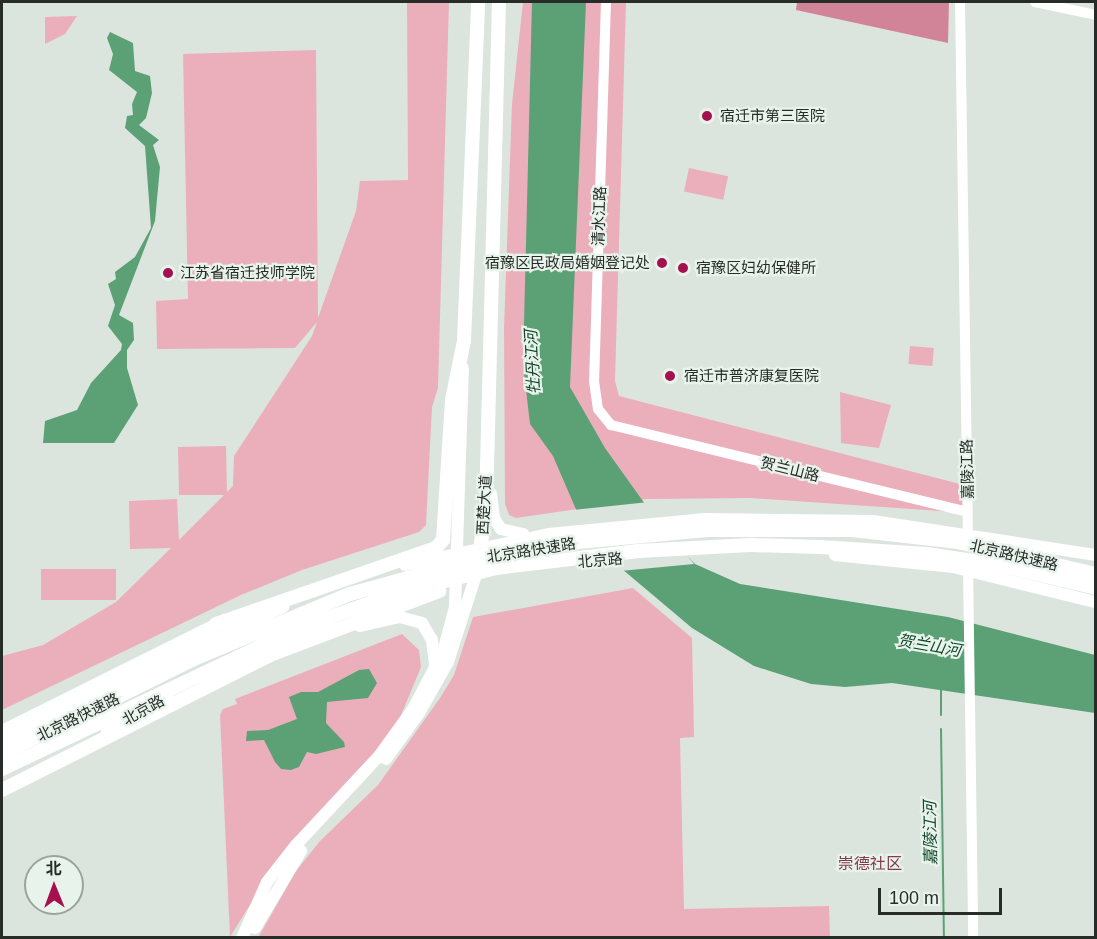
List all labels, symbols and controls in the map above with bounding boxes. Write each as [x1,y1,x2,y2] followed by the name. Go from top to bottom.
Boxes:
[698,107,716,125] marker: 宿迁市第三医院
[720,107,825,125] place label: 宿迁市第三医院
[589,186,609,246] street label: 清水江路
[485,254,650,272] place label: 宿豫区民政局婚姻登记处
[655,256,669,270] marker: 宿豫区民政局婚姻登记处
[674,259,692,277] marker: 宿豫区妇幼保健所
[696,259,816,277] place label: 宿豫区妇幼保健所
[180,264,315,282] place label: 江苏省宿迁技师学院
[161,266,175,280] marker: 江苏省宿迁技师学院
[522,330,544,394] water label: 牡丹江河
[661,367,679,385] marker: 宿迁市普济康复医院
[684,367,819,385] place label: 宿迁市普济康复医院
[957,439,977,499] street label: 嘉陵江路
[759,453,821,485] street label: 贺兰山路
[473,475,495,535] street label: 西楚大道
[485,534,577,566] street label: 北京路快速路
[968,536,1060,574] street label: 北京路快速路
[577,549,623,571] street label: 北京路
[896,631,962,661] water label: 贺兰山河
[34,689,122,745] street label: 北京路快速路
[119,691,167,729] street label: 北京路
[921,801,941,865] water label: 嘉陵江河
[838,854,902,874] district label: 崇德社区
[24,855,84,915] north arrow
[46,860,62,877] text: 北
[881,876,1006,914] scale bar
[889,888,939,908] text: 100 m

